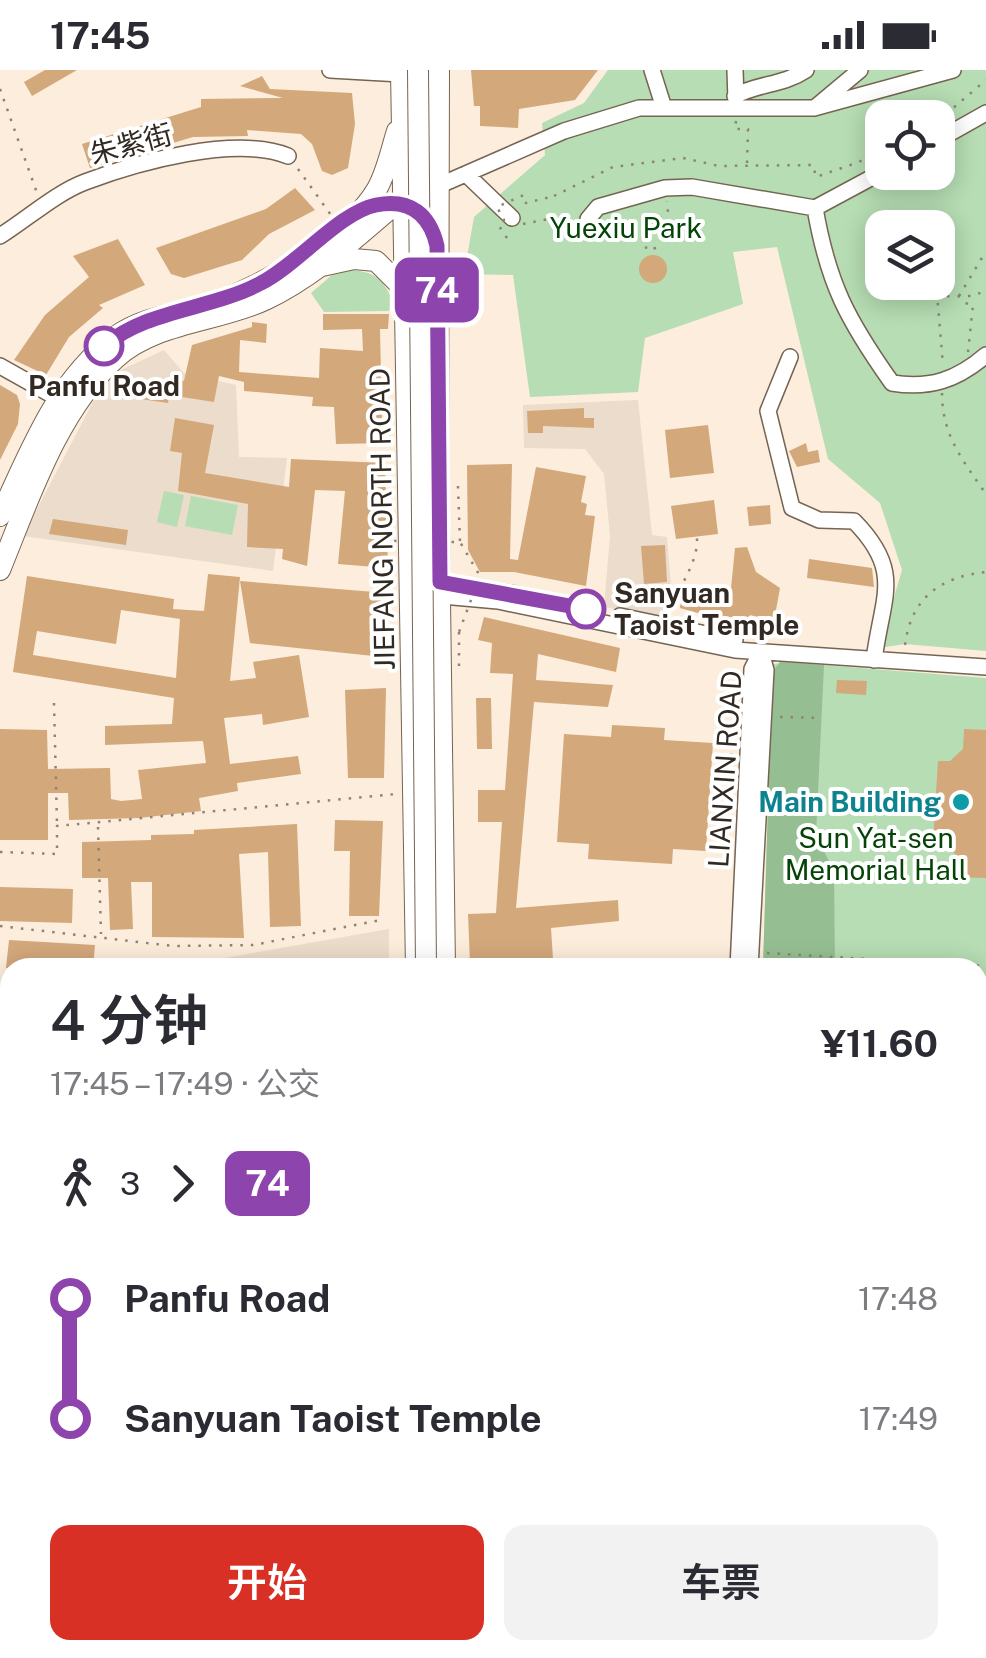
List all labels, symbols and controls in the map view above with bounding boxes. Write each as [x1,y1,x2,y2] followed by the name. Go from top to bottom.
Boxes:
[50,13,150,58] text: 17:45
[865,100,955,300] map controls
[865,100,955,190] button: locate
[86,117,176,170] street label: 朱紫街
[865,210,955,300] button: layers
[550,211,702,244] park label: Yuexiu Park
[392,258,482,322] line badge: 74
[415,270,459,311] text: 74
[85,327,123,365] marker: Panfu Road
[362,368,401,670] street label: JIEFANG NORTH ROAD
[28,369,180,402] place label: Panfu Road
[614,576,799,641] place label: Sanyuan Taoist Temple
[567,590,605,628] marker: Sanyuan Taoist Temple
[701,669,748,869] street label: LIANXIN ROAD
[758,785,941,818] place label: Main Building
[950,791,972,813] marker: Main Building
[785,821,967,886] park label: Sun Yat-sen Memorial Hall
[50,988,208,1052] text: 4 分钟
[821,1021,938,1066] text: ¥11.60
[50,1065,320,1102] text: 17:45 – 17:49 · 公交
[50,1156,105,1211] icon: walk
[155,1156,210,1211] icon: forward
[245,1163,290,1204] text: 74
[120,1165,140,1202] text: 3
[124,1276,330,1321] text: Panfu Road
[858,1280,938,1317] text: 17:48
[124,1396,542,1441] text: Sanyuan Taoist Temple
[859,1400,938,1437] text: 17:49
[50,1525,484,1640] button: 开始
[504,1525,938,1640] button: 车票

